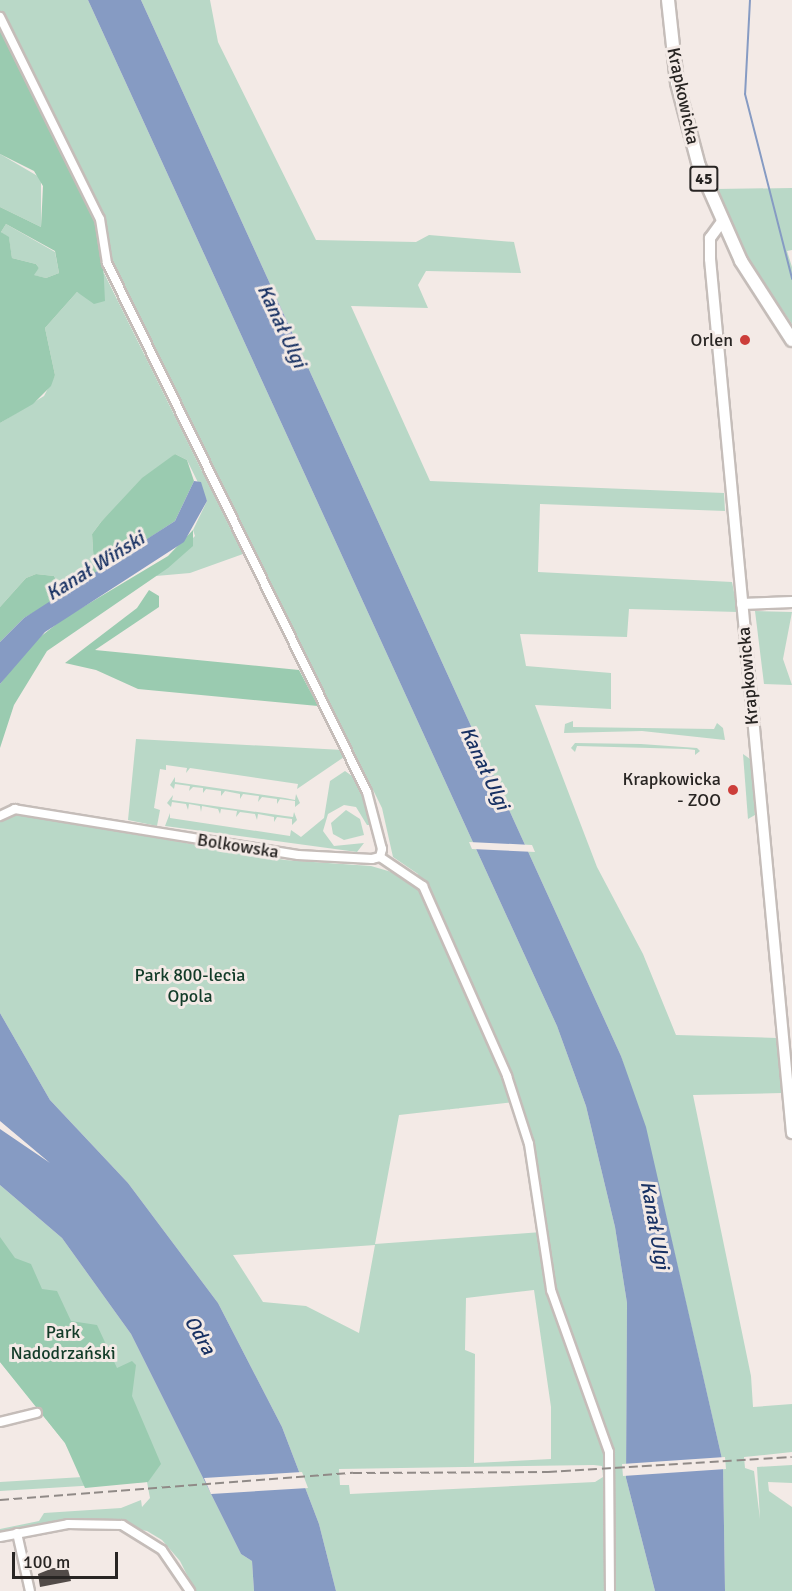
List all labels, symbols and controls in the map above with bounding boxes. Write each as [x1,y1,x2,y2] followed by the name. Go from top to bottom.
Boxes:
[662,46,704,146] street label: Krapkowicka
[689,166,719,192] road number: 45
[252,280,312,372] water label: Kanał Ulgi
[691,329,733,351] place label: Orlen
[738,333,752,347] marker: Orlen
[41,526,149,606] water label: Kanał Wiński
[733,626,763,726] street label: Krapkowicka
[455,722,515,814] water label: Kanał Ulgi
[622,769,721,812] place label: Krapkowicka - ZOO
[726,783,740,797] marker: Krapkowicka - ZOO
[196,829,280,863] street label: Bolkowska
[135,965,245,1008] park label: Park 800-lecia Opola
[635,1179,675,1271] water label: Kanał Ulgi
[179,1311,221,1359] water label: Odra
[10,1322,116,1364] park label: Park Nadodrzański
[15,1540,122,1578] scale bar
[23,1551,70,1573] text: 100 m

